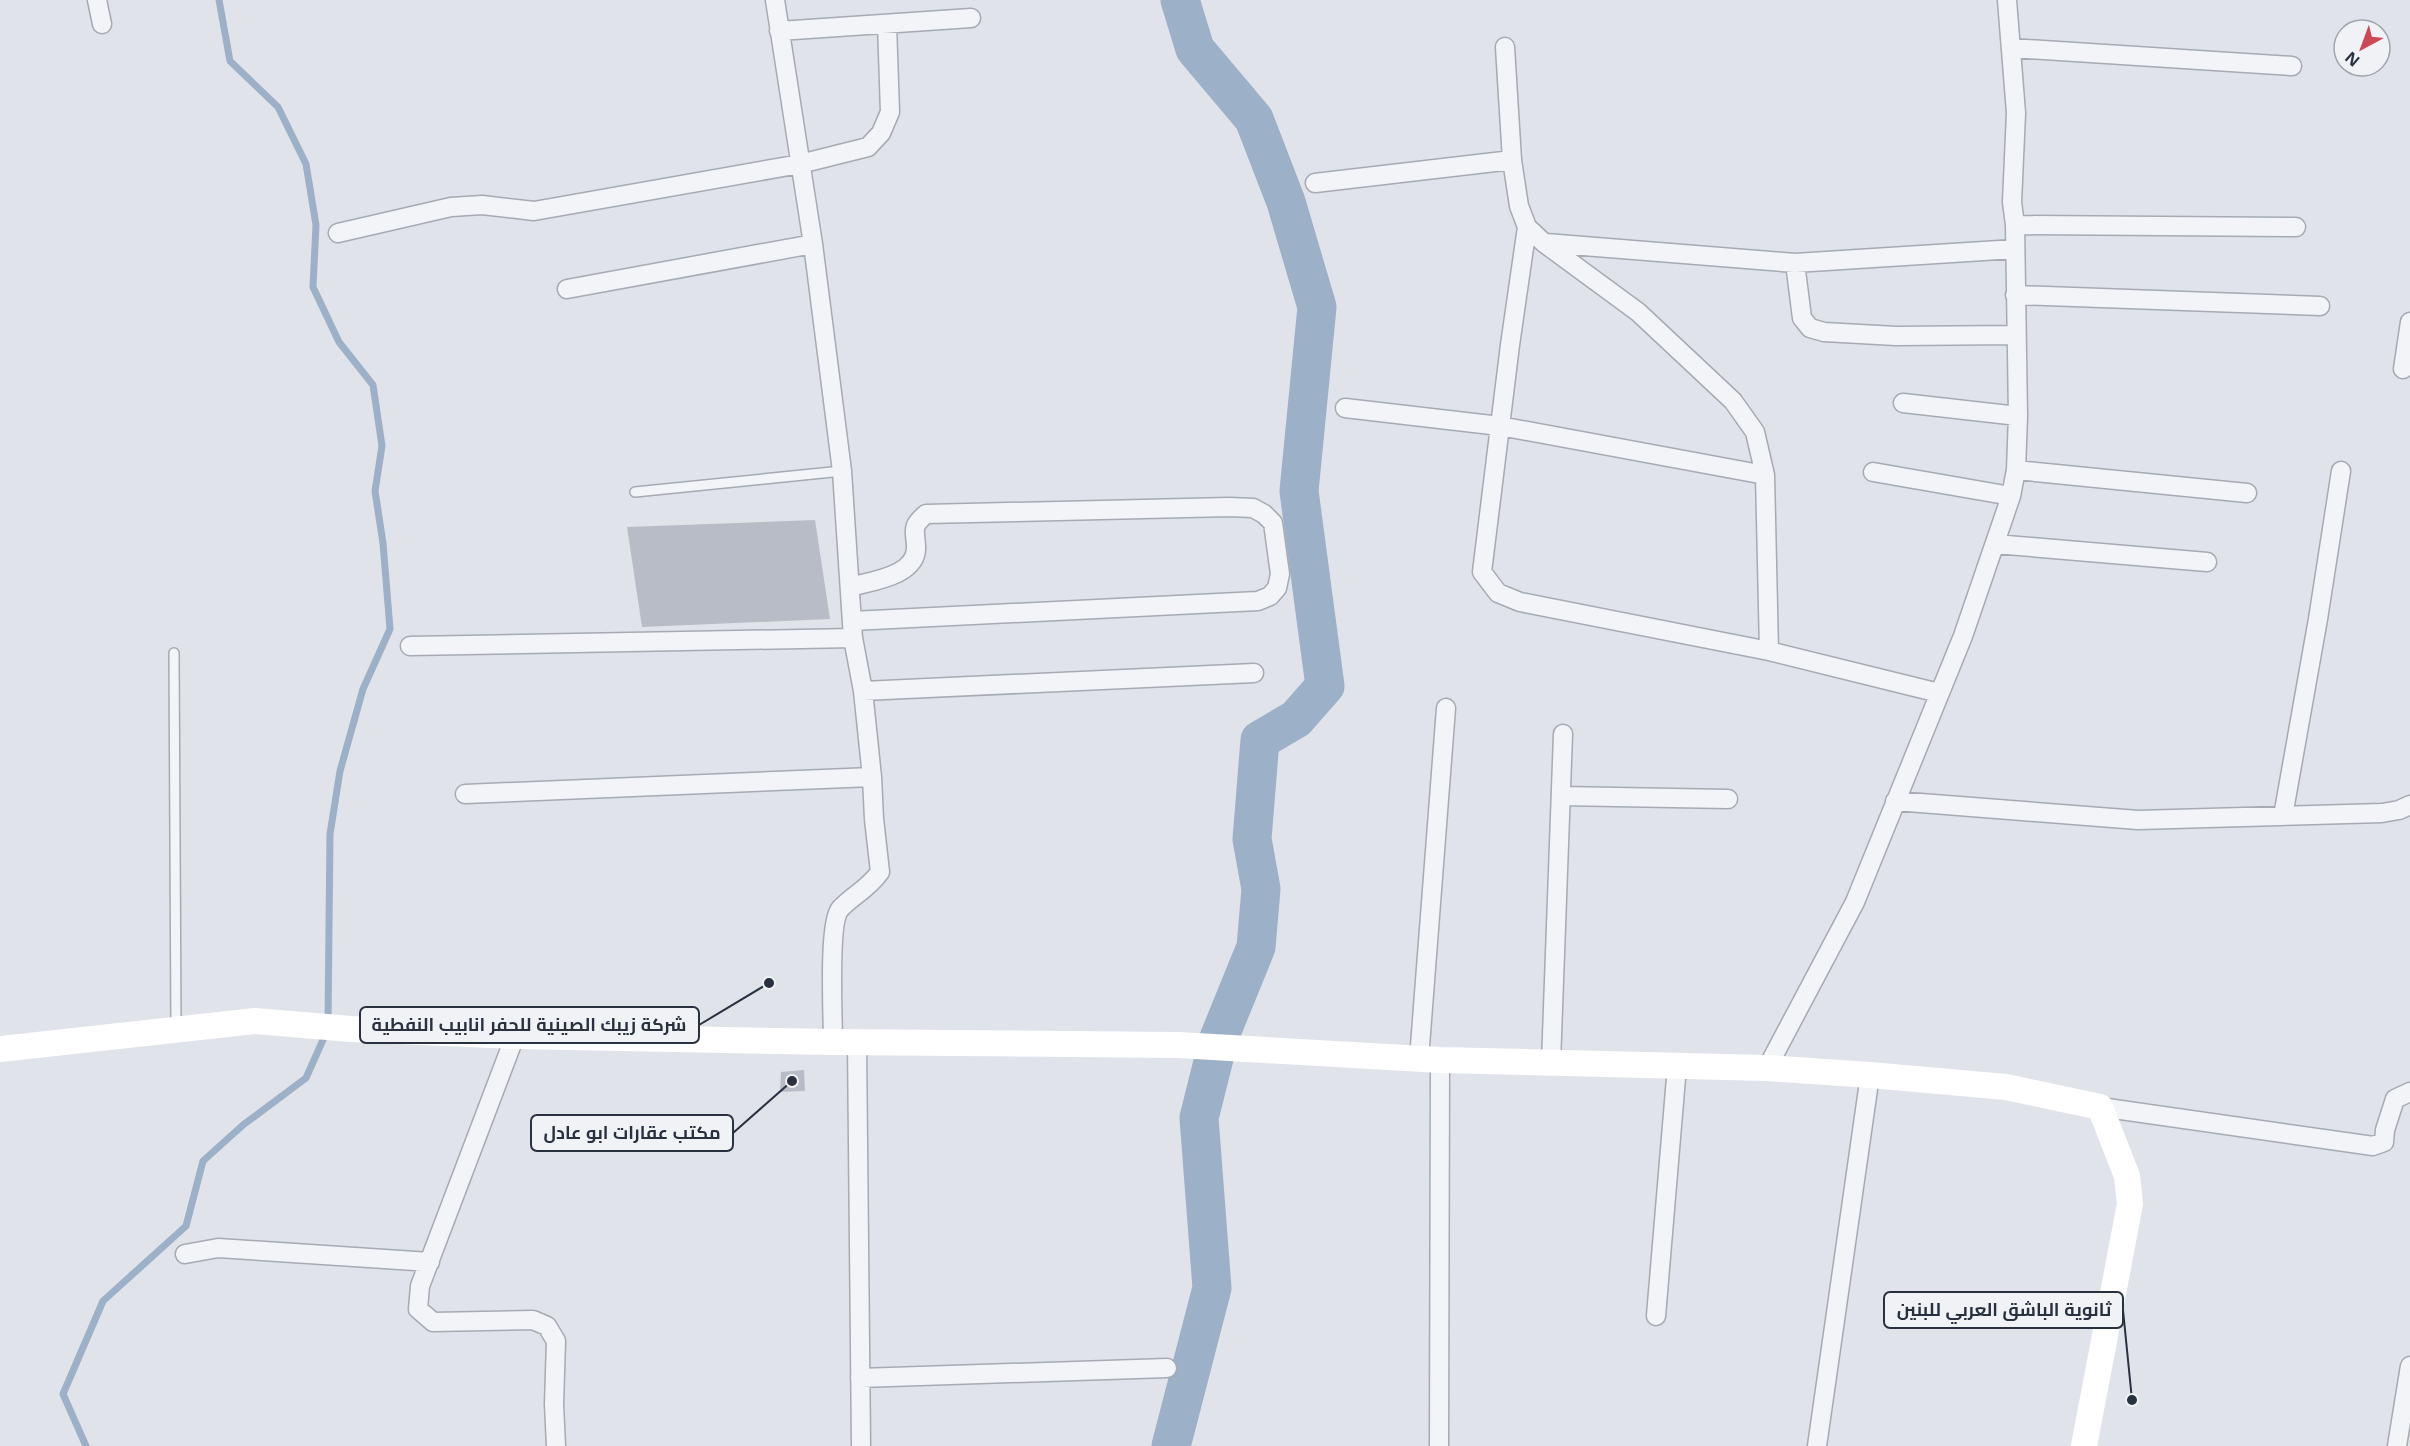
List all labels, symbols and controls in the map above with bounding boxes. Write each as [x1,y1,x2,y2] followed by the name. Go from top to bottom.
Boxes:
[2332,18,2392,78] north arrow
[2340,47,2364,72] text: N
[360,1007,699,1043] callout: شركة زيبك الصينية للحفر انابيب النفطية
[372,1012,686,1036] text: شركة زيبك الصينية للحفر انابيب النفطية
[531,1115,733,1151] callout: مكتب عقارات ابو عادل
[543,1120,721,1144] text: مكتب عقارات ابو عادل
[1884,1292,2123,1328] callout: ثانوية الباشق العربي للبنين
[1897,1297,2112,1325] text: ثانوية الباشق العربي للبنين

